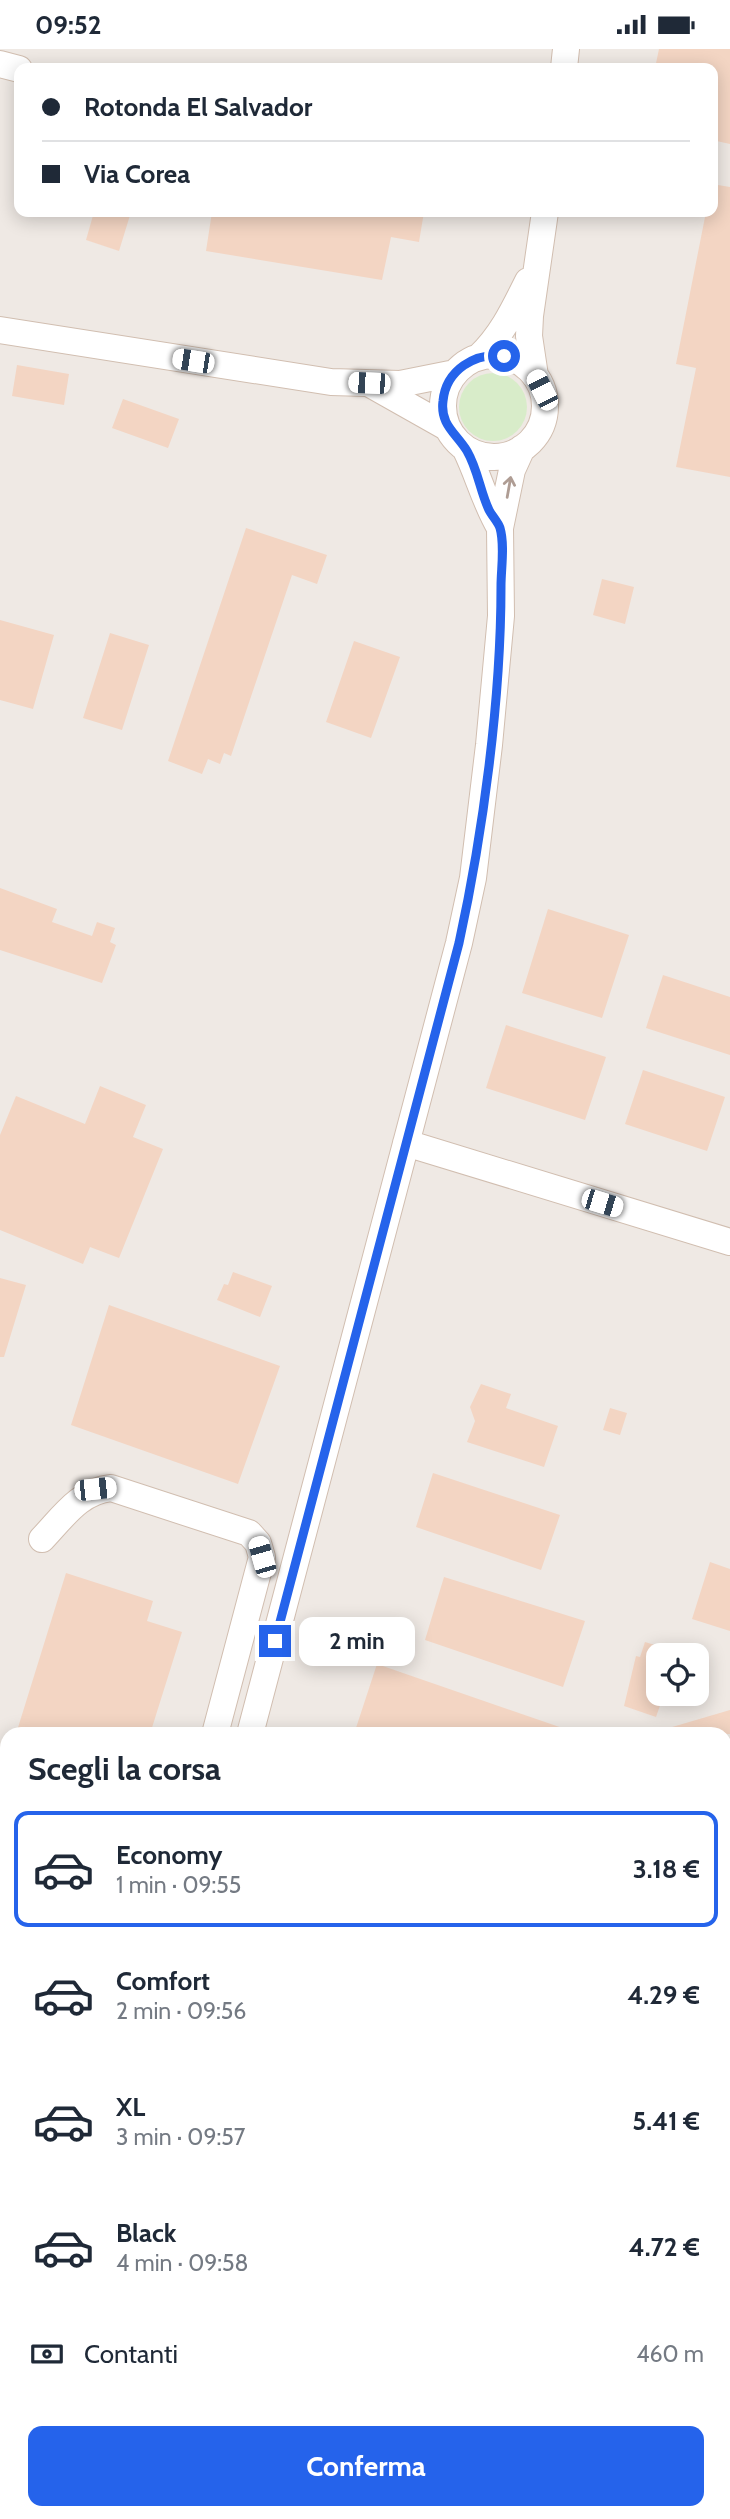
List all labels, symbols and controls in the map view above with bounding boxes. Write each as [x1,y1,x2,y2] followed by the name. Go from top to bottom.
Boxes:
[35,9,101,41] text: 09:52
[84,91,312,123] text: Rotonda El Salvador
[84,158,190,190] text: Via Corea
[488,340,520,372] route start
[171,347,216,375] car
[524,367,561,413] car
[348,372,391,394] car
[503,476,516,499] one-way arrow
[579,1187,626,1219] car
[74,1476,117,1502] car
[247,1534,278,1580] car
[300,1617,415,1665] callout: 2 min
[259,1625,291,1657] route end
[329,1627,385,1655] text: 2 min
[646,1643,709,1706] map controls
[646,1643,709,1706] button: locate
[28,1749,221,1788] text: Scegli la corsa
[32,1838,95,1901] icon: car
[116,1839,222,1871] text: Economy
[633,1853,700,1885] text: 3.18 €
[116,1871,241,1899] text: 1 min · 09:55
[32,1964,95,2027] icon: car
[116,1965,210,1997] text: Comfort
[627,1979,700,2011] text: 4.29 €
[116,1997,246,2025] text: 2 min · 09:56
[32,2090,95,2153] icon: car
[116,2091,145,2123] text: XL
[632,2105,700,2137] text: 5.41 €
[116,2123,245,2151] text: 3 min · 09:57
[32,2216,95,2279] icon: car
[116,2217,176,2249] text: Black
[629,2231,700,2263] text: 4.72 €
[116,2249,248,2277] text: 4 min · 09:58
[28,2335,66,2373] icon: cash
[84,2338,178,2370] text: Contanti
[636,2340,704,2368] text: 460 m
[28,2426,704,2506] button: Conferma

